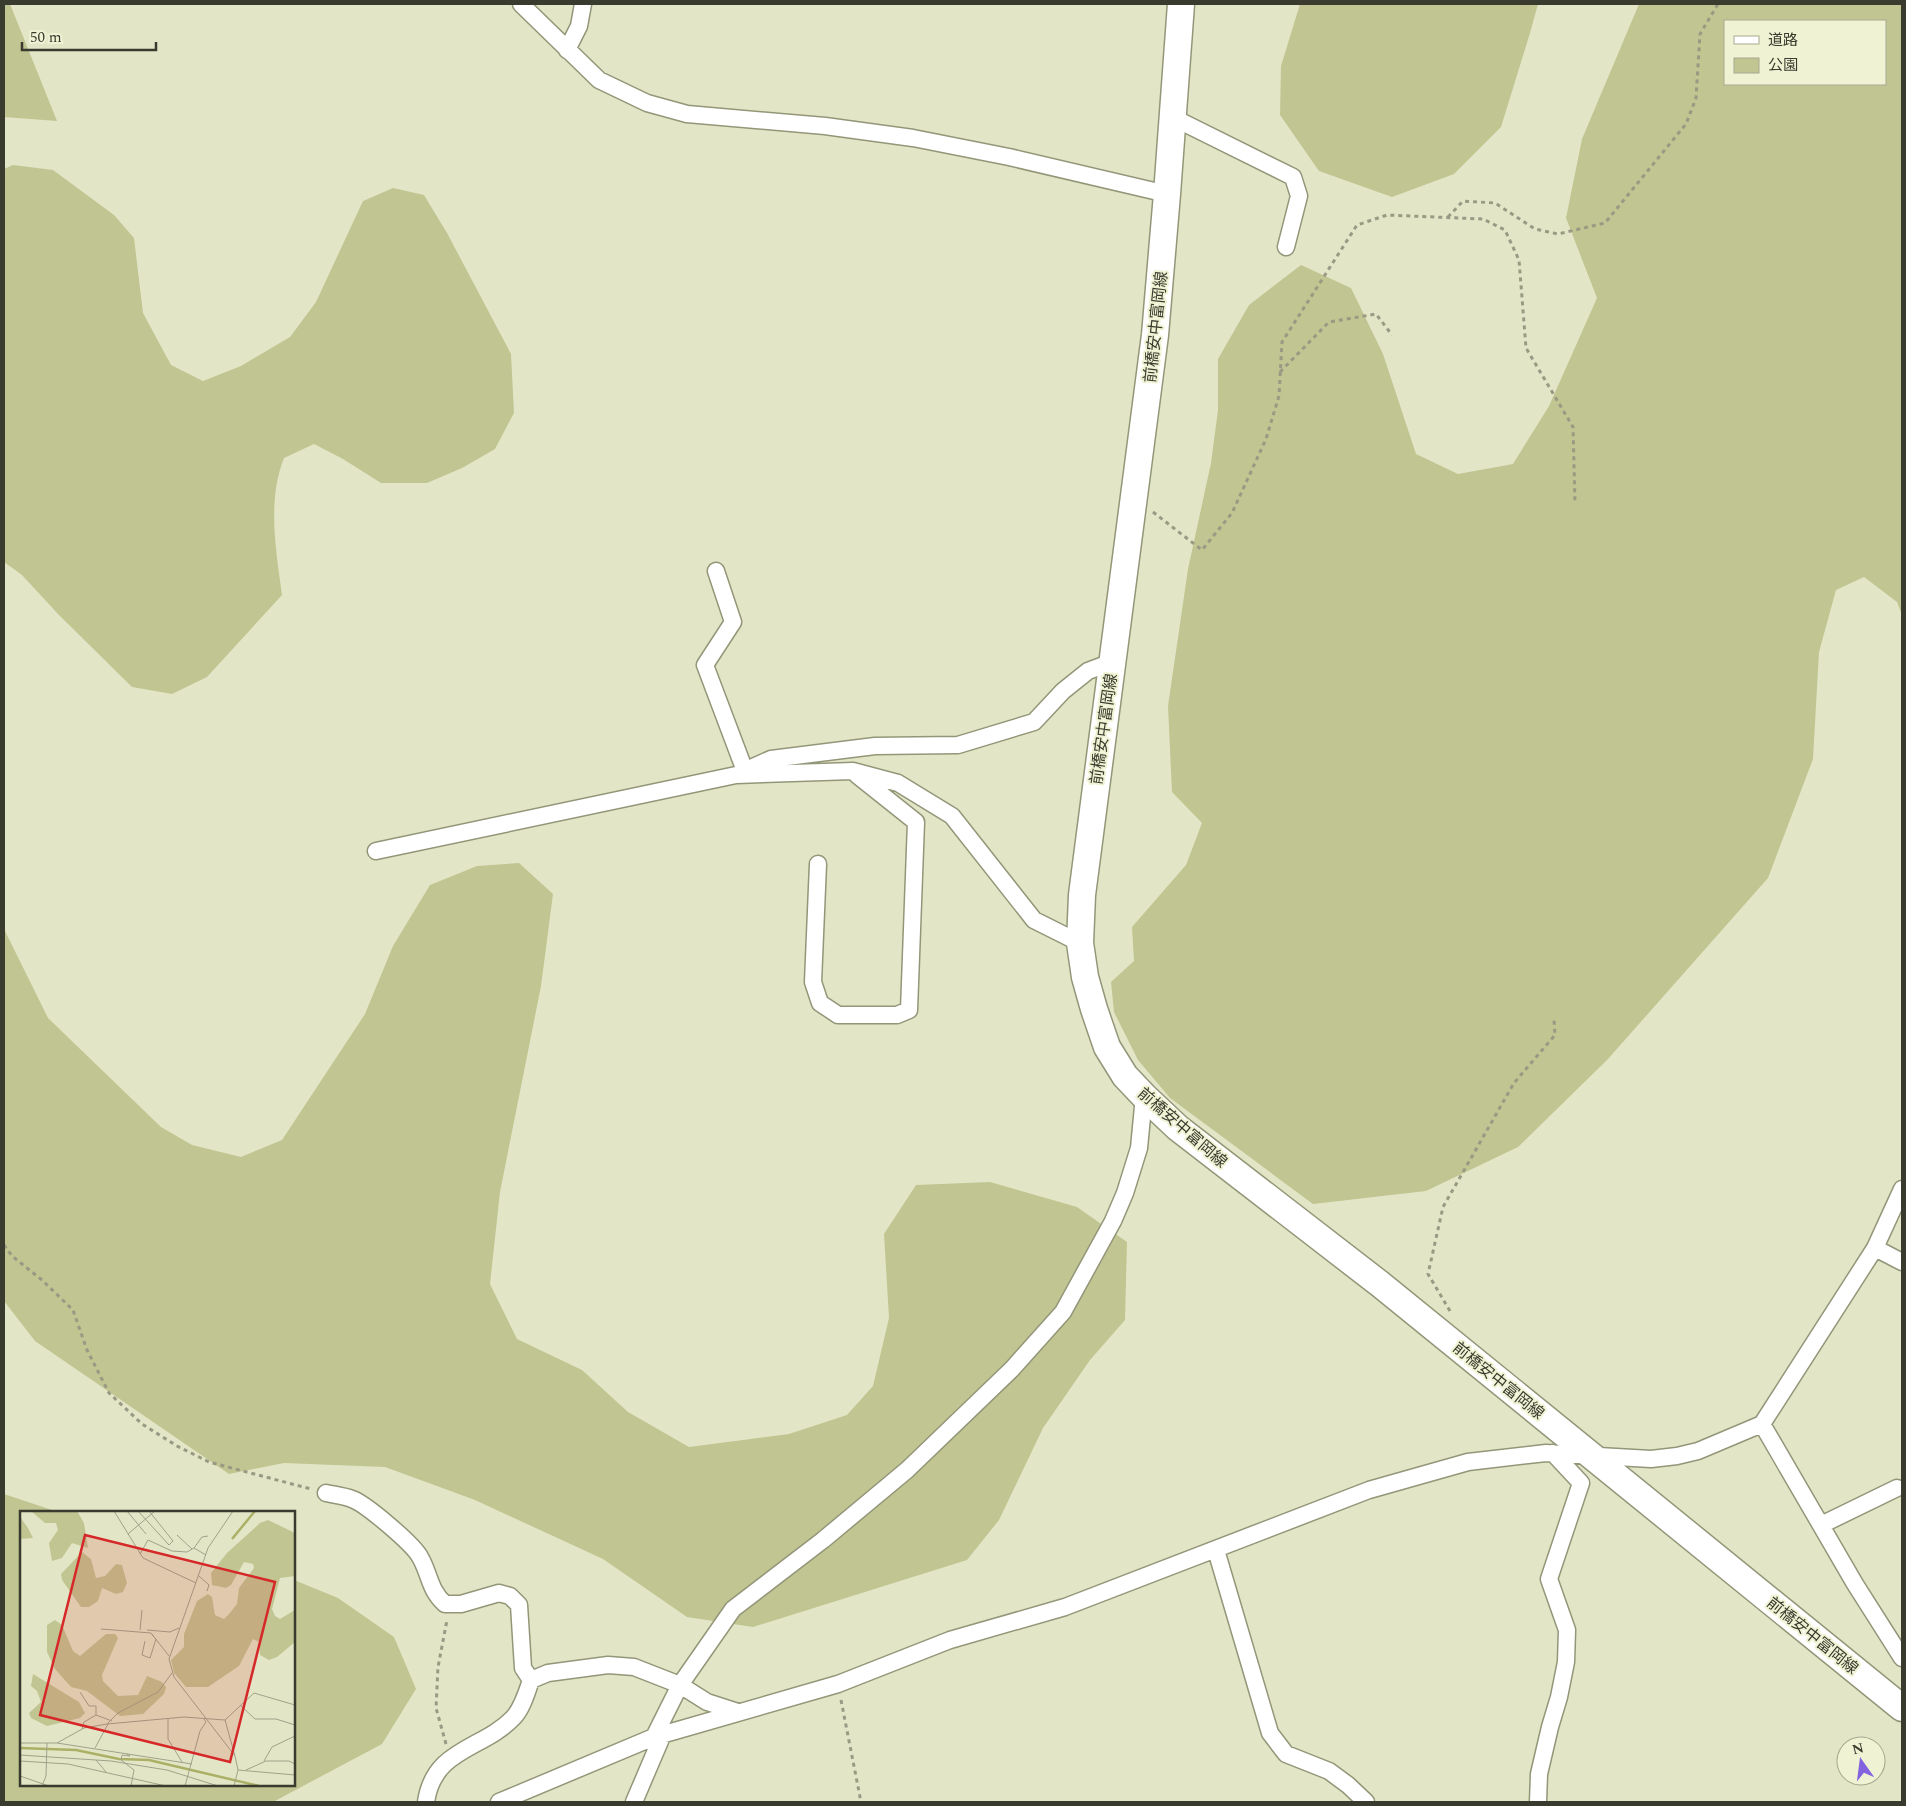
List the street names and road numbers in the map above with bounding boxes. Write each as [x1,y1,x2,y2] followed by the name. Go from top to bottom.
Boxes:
[1138,270,1174,384] street label: 前橋安中富岡線
[1084,672,1124,786] street label: 前橋安中富岡線
[1132,1082,1232,1174] street label: 前橋安中富岡線
[1447,1336,1549,1425] street label: 前橋安中富岡線
[1761,1591,1863,1680] street label: 前橋安中富岡線

